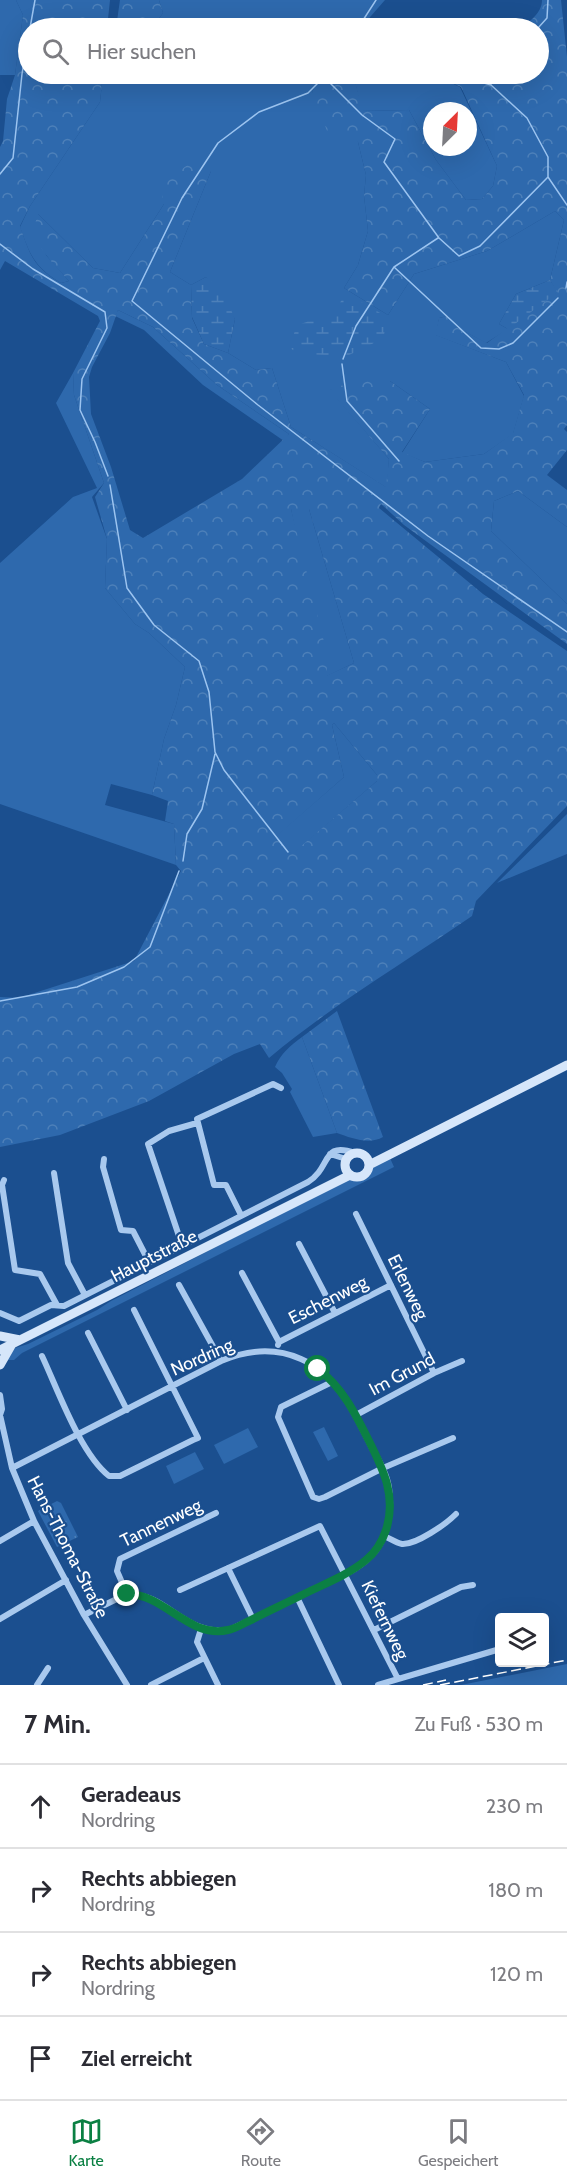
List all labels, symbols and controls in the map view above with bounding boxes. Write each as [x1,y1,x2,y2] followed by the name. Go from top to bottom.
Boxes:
[18,18,549,84] search box
[39,35,72,68] icon: search
[87,38,196,65] text: Hier suchen
[423,102,477,156] north arrow
[107,1225,201,1287] street label: Hauptstraße
[383,1251,434,1324] street label: Erlenweg
[285,1270,372,1329] street label: Eschenweg
[167,1333,238,1381] street label: Nordring
[365,1348,439,1400] street label: Im Grund
[304,1355,330,1381] route start
[23,1472,113,1622] street label: Hans-Thoma-Straße
[117,1493,206,1552] street label: Tannenweg
[356,1577,414,1664] street label: Kiefernweg
[113,1580,139,1606] route end
[495,1613,549,1667] map controls
[495,1613,549,1667] button: layers
[24,1708,91,1740] text: 7 Min.
[415,1712,543,1736] text: Zu Fuß · 530 m
[81,1781,181,1808] text: Geradeaus
[24,1790,57,1823] icon: ahead
[486,1794,543,1818] text: 230 m
[81,1808,155,1832] text: Nordring
[81,1865,237,1892] text: Rechts abbiegen
[24,1874,57,1907] icon: right
[488,1878,543,1902] text: 180 m
[81,1892,155,1916] text: Nordring
[81,1949,237,1976] text: Rechts abbiegen
[24,1958,57,1991] icon: right
[490,1962,543,1986] text: 120 m
[81,1976,155,2000] text: Nordring
[24,2042,57,2075] icon: arrive
[81,2045,192,2072] text: Ziel erreicht
[69,2115,104,2170] tab: Karte
[241,2115,281,2170] tab: Route
[418,2115,498,2170] tab: Gespeichert

